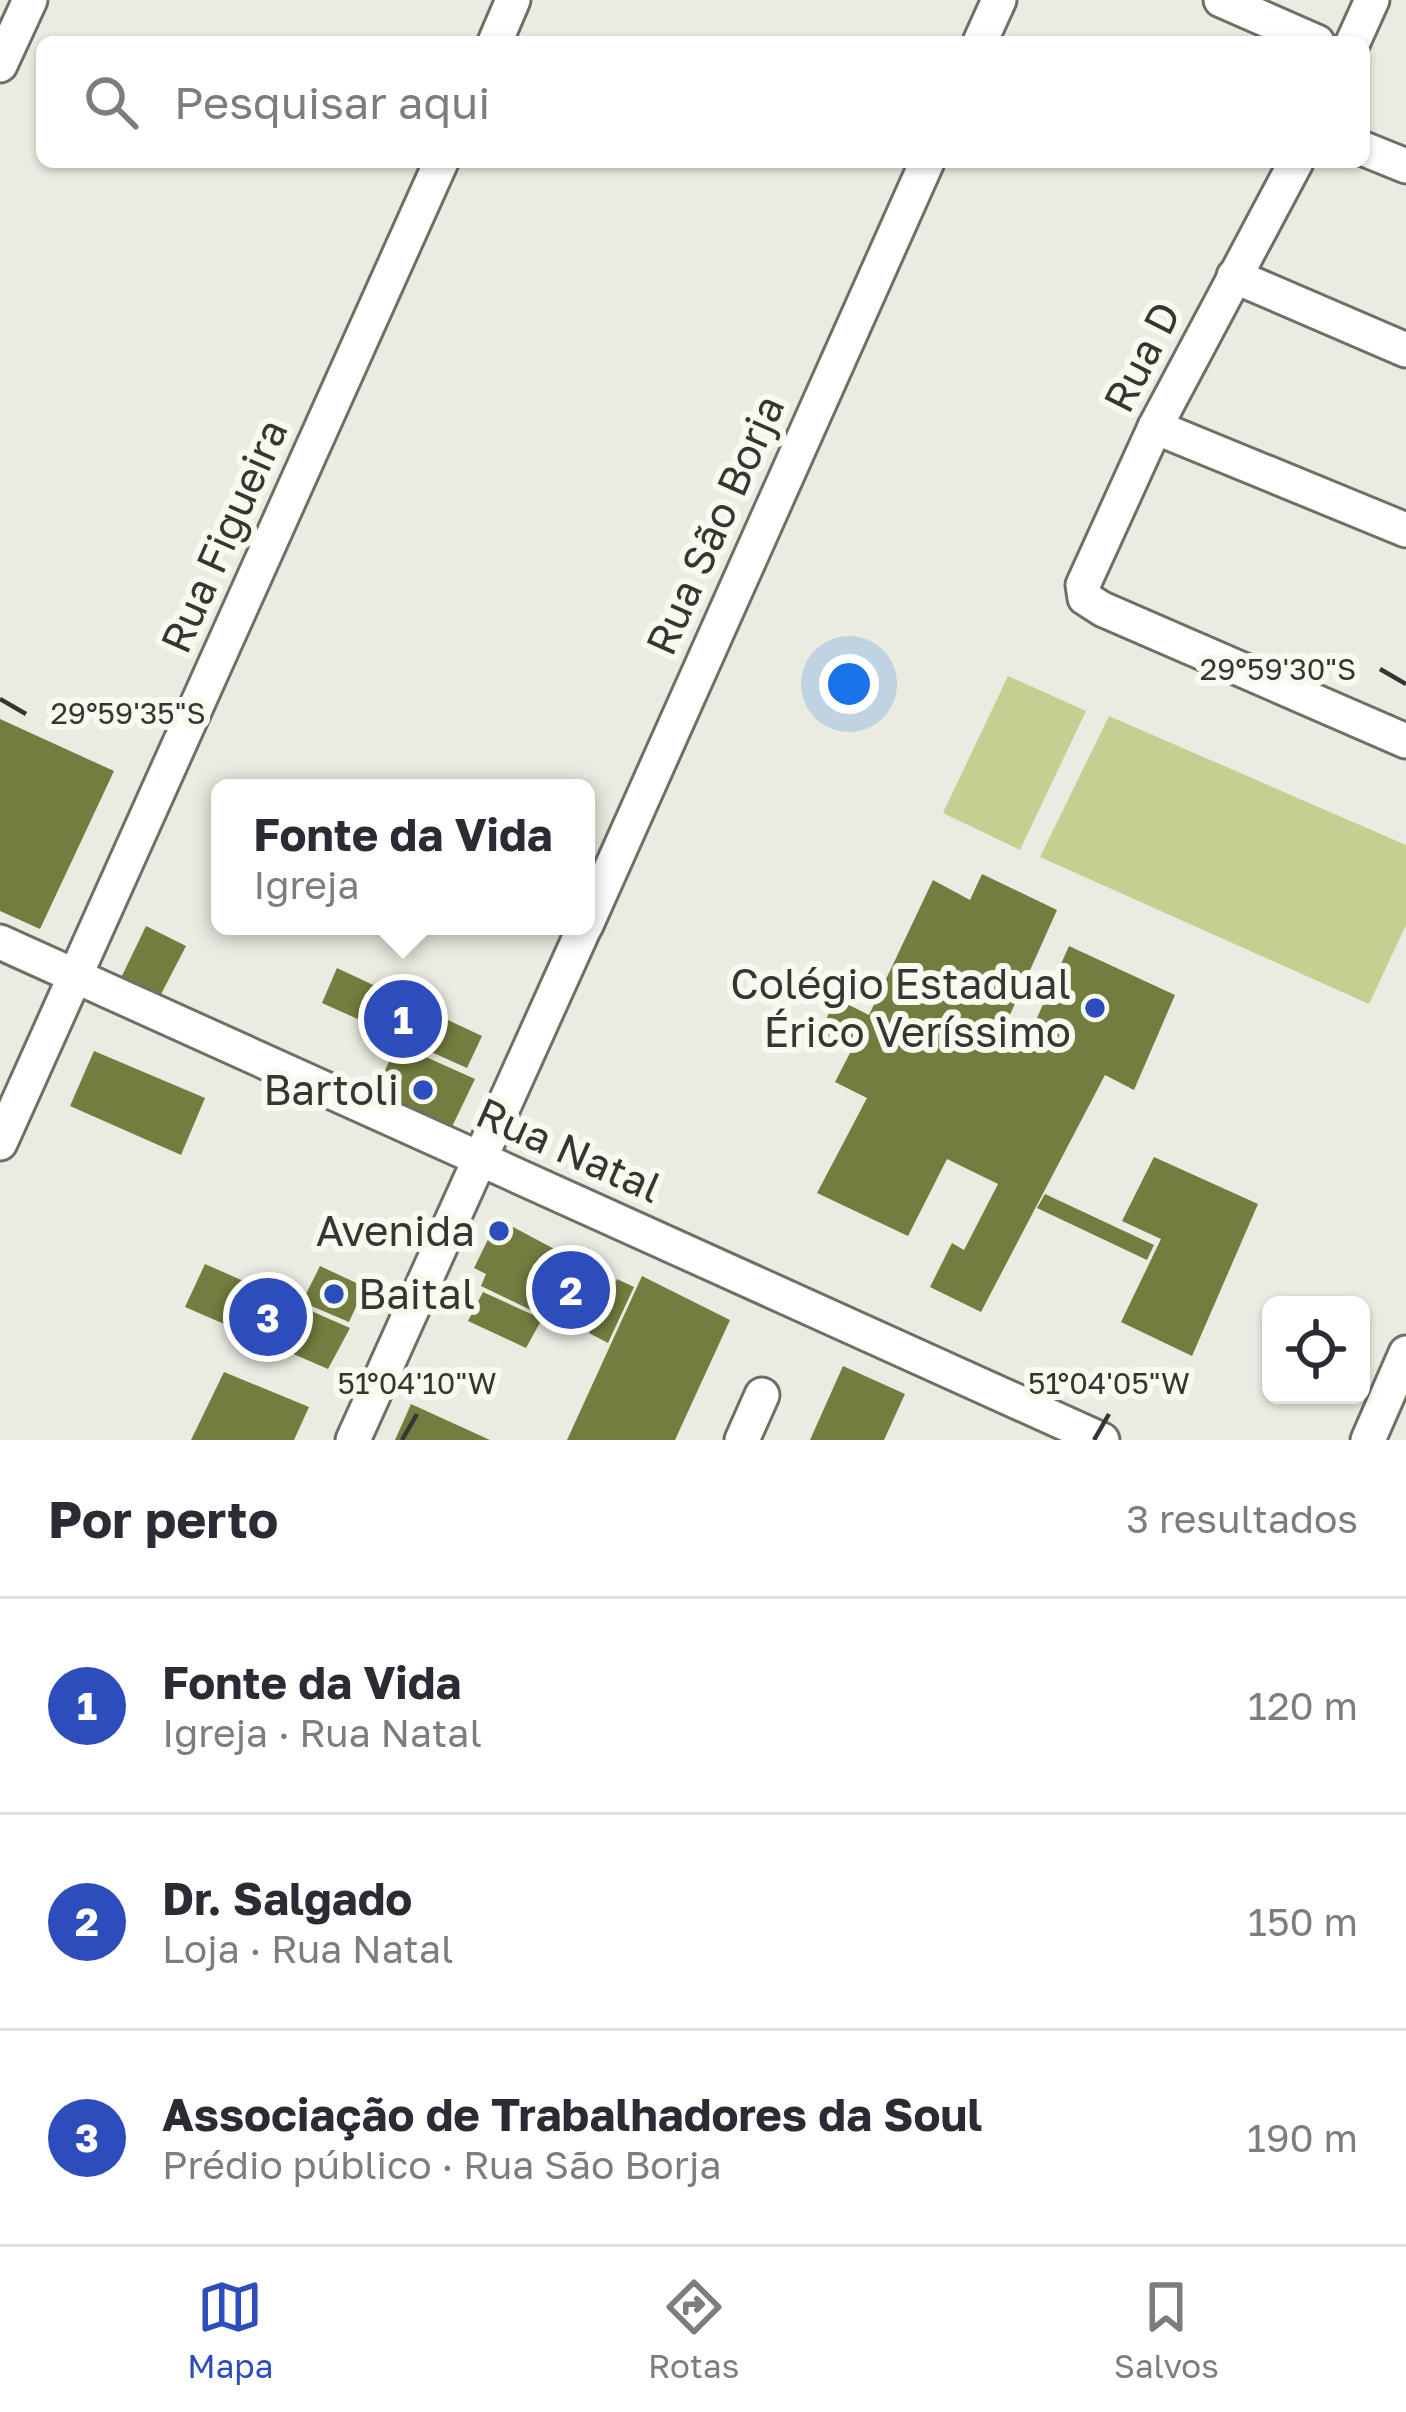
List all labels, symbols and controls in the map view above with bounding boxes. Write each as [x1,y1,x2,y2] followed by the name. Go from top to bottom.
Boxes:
[36,36,1370,168] search box
[78,69,144,135] icon: search
[174,75,490,129] text: Pesquisar aqui
[1092,293,1190,420] street label: Rua D
[635,387,794,662] street label: Rua São Borja
[149,411,297,660] street label: Rua Figueira
[1200,651,1356,687] text: 29°59'30"S
[819,654,879,714] your location
[50,695,206,731] text: 29°59'35"S
[211,779,595,935] popup
[253,807,553,861] text: Fonte da Vida
[253,861,359,908] text: Igreja
[730,958,1071,1056] place label: Colégio Estadual Érico Veríssimo
[364,974,442,1064] pin: 1
[1082,995,1108,1021] marker: Colégio Estadual Érico Veríssimo
[263,1064,399,1114] place label: Bartoli
[410,1077,436,1103] marker: Bartoli
[469,1086,669,1212] street label: Rua Natal
[316,1205,475,1255] place label: Avenida
[486,1218,512,1244] marker: Avenida
[532,1245,610,1335] pin: 2
[358,1268,475,1318] place label: Baital
[229,1272,307,1362] pin: 3
[321,1281,347,1307] marker: Baital
[1262,1296,1370,1404] map controls
[1262,1296,1370,1404] button: locate
[338,1365,497,1401] text: 51°04'10"W
[1028,1365,1190,1401] text: 51°04'05"W
[48,1488,278,1549] text: Por perto
[1126,1495,1358,1542] text: 3 resultados
[162,1655,461,1709] text: Fonte da Vida
[77,1682,97,1729] text: 1
[1248,1682,1358,1729] text: 120 m
[162,1709,482,1756] text: Igreja · Rua Natal
[162,1871,412,1925] text: Dr. Salgado
[75,1898,99,1945] text: 2
[1248,1898,1358,1945] text: 150 m
[162,1925,453,1972] text: Loja · Rua Natal
[162,2087,982,2141] text: Associação de Trabalhadores da Soul
[75,2114,99,2161] text: 3
[1247,2114,1358,2161] text: 190 m
[162,2141,721,2188] text: Prédio público · Rua São Borja
[187,2274,273,2385] tab: Mapa
[648,2274,739,2385] tab: Rotas
[1114,2274,1219,2385] tab: Salvos

